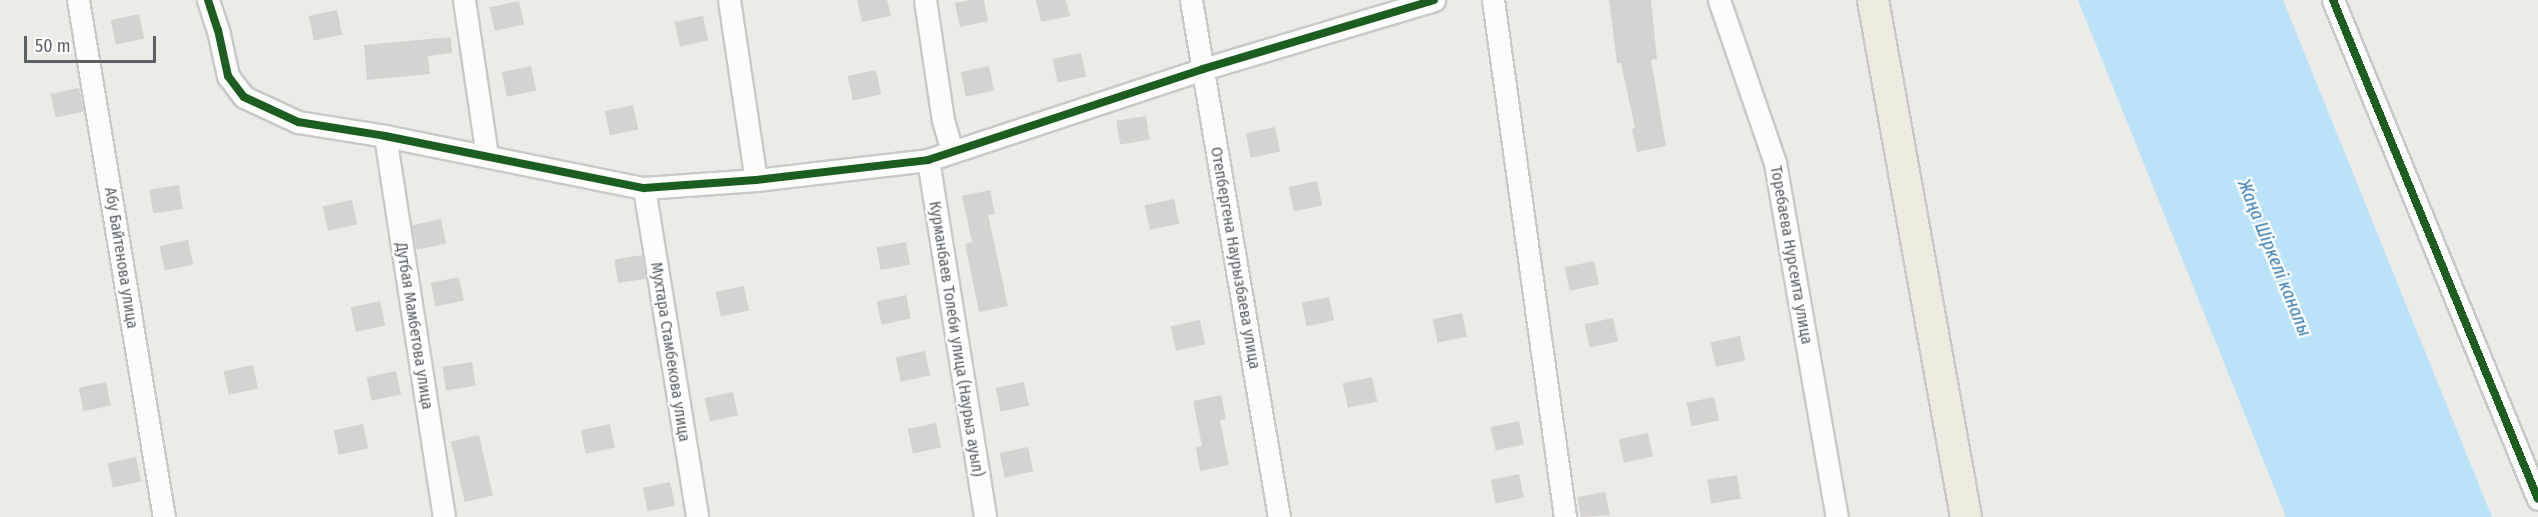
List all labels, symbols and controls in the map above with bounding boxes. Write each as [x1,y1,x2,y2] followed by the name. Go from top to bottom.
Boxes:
[27,24,159,62] scale bar
[35,35,71,57] text: 50 m
[1206,145,1264,371] street label: Отепбергена Наурызбаева улица
[1766,164,1816,346] street label: Торебаева Нурсеита улица
[2233,176,2315,340] water label: Жаңа Шіркелі каналы
[100,186,142,330] street label: Абу Байтенова улица
[925,200,987,478] street label: Курманбаев Толеби улица (Наурыз ауыл)
[391,241,437,411] street label: Дутбая Мамбетова улица
[646,261,694,443] street label: Мухтара Стамбекова улица

